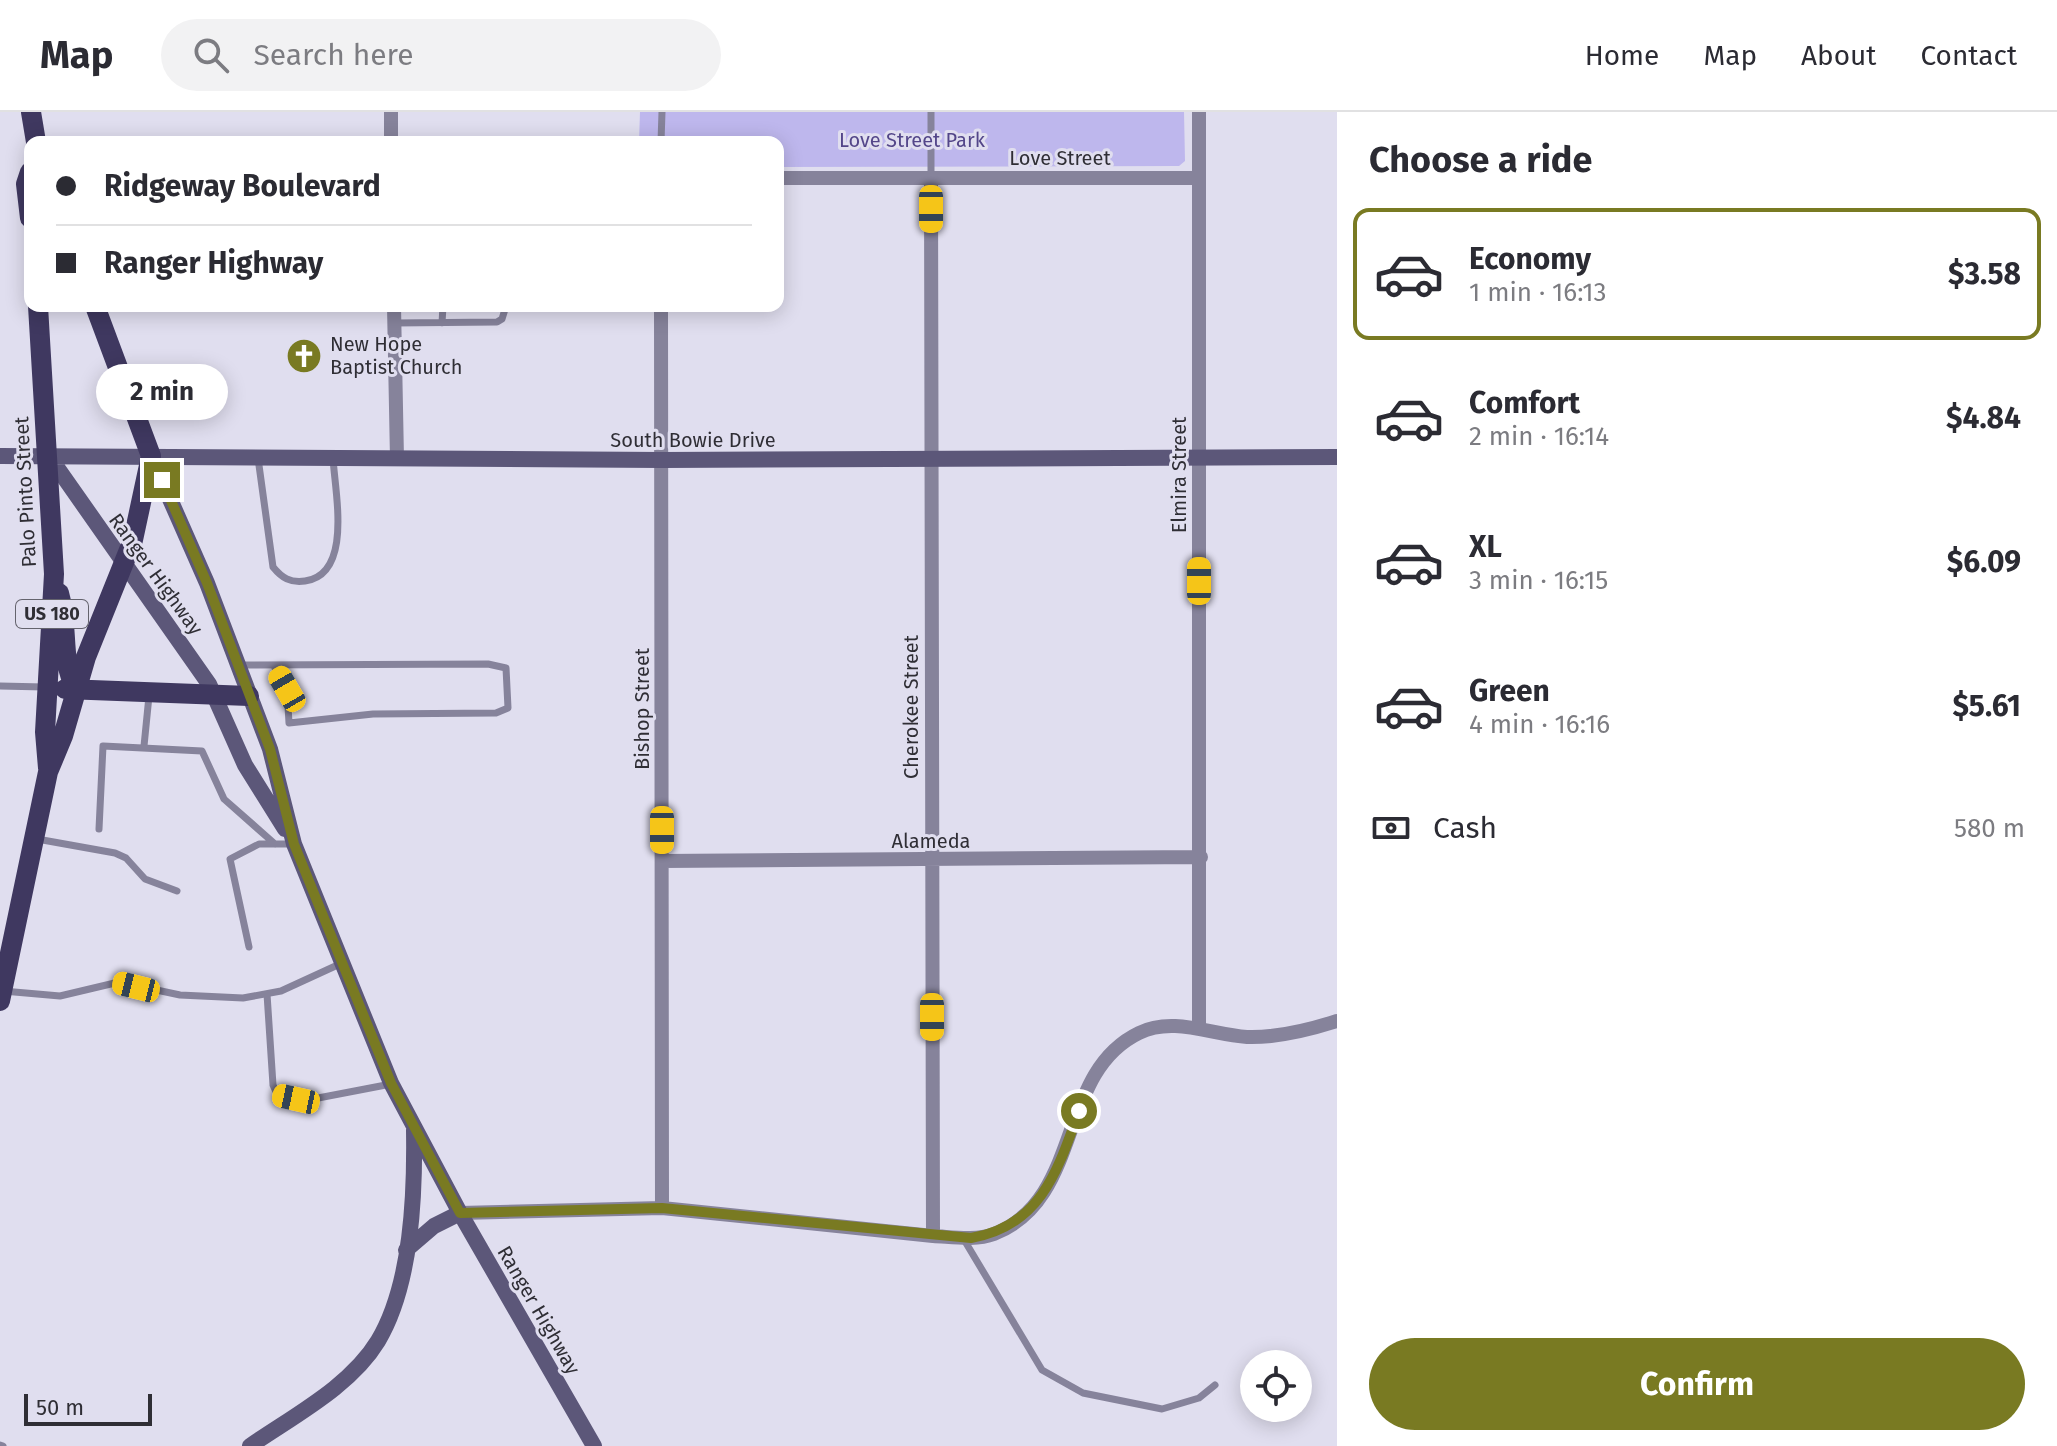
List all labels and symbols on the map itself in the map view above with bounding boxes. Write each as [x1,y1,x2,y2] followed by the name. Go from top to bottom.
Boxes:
[839,128,986,152] park label: Love Street Park
[1009,146,1111,170] street label: Love Street
[919,185,943,233] car
[330,332,462,379] place label: New Hope Baptist Church
[285,337,323,375] church icon: New Hope Baptist Church
[96,364,228,420] callout: 2 min
[9,415,41,568] street label: Palo Pinto Street
[1167,416,1191,533] street label: Elmira Street
[610,428,776,452] street label: South Bowie Drive
[144,462,180,498] route end
[104,509,208,640] street label: Ranger Highway
[1187,557,1211,605] car
[16,600,88,628] road number: US 180
[899,634,923,779] street label: Cherokee Street
[630,647,654,770] street label: Bishop Street
[265,662,309,716] car
[650,806,674,854] car
[892,829,970,853] street label: Alameda
[110,970,162,1004] car
[920,993,944,1041] car
[270,1082,322,1116] car
[1061,1093,1097,1129] route start
[493,1241,586,1379] street label: Ranger Highway
[24,1390,152,1426] scale bar

